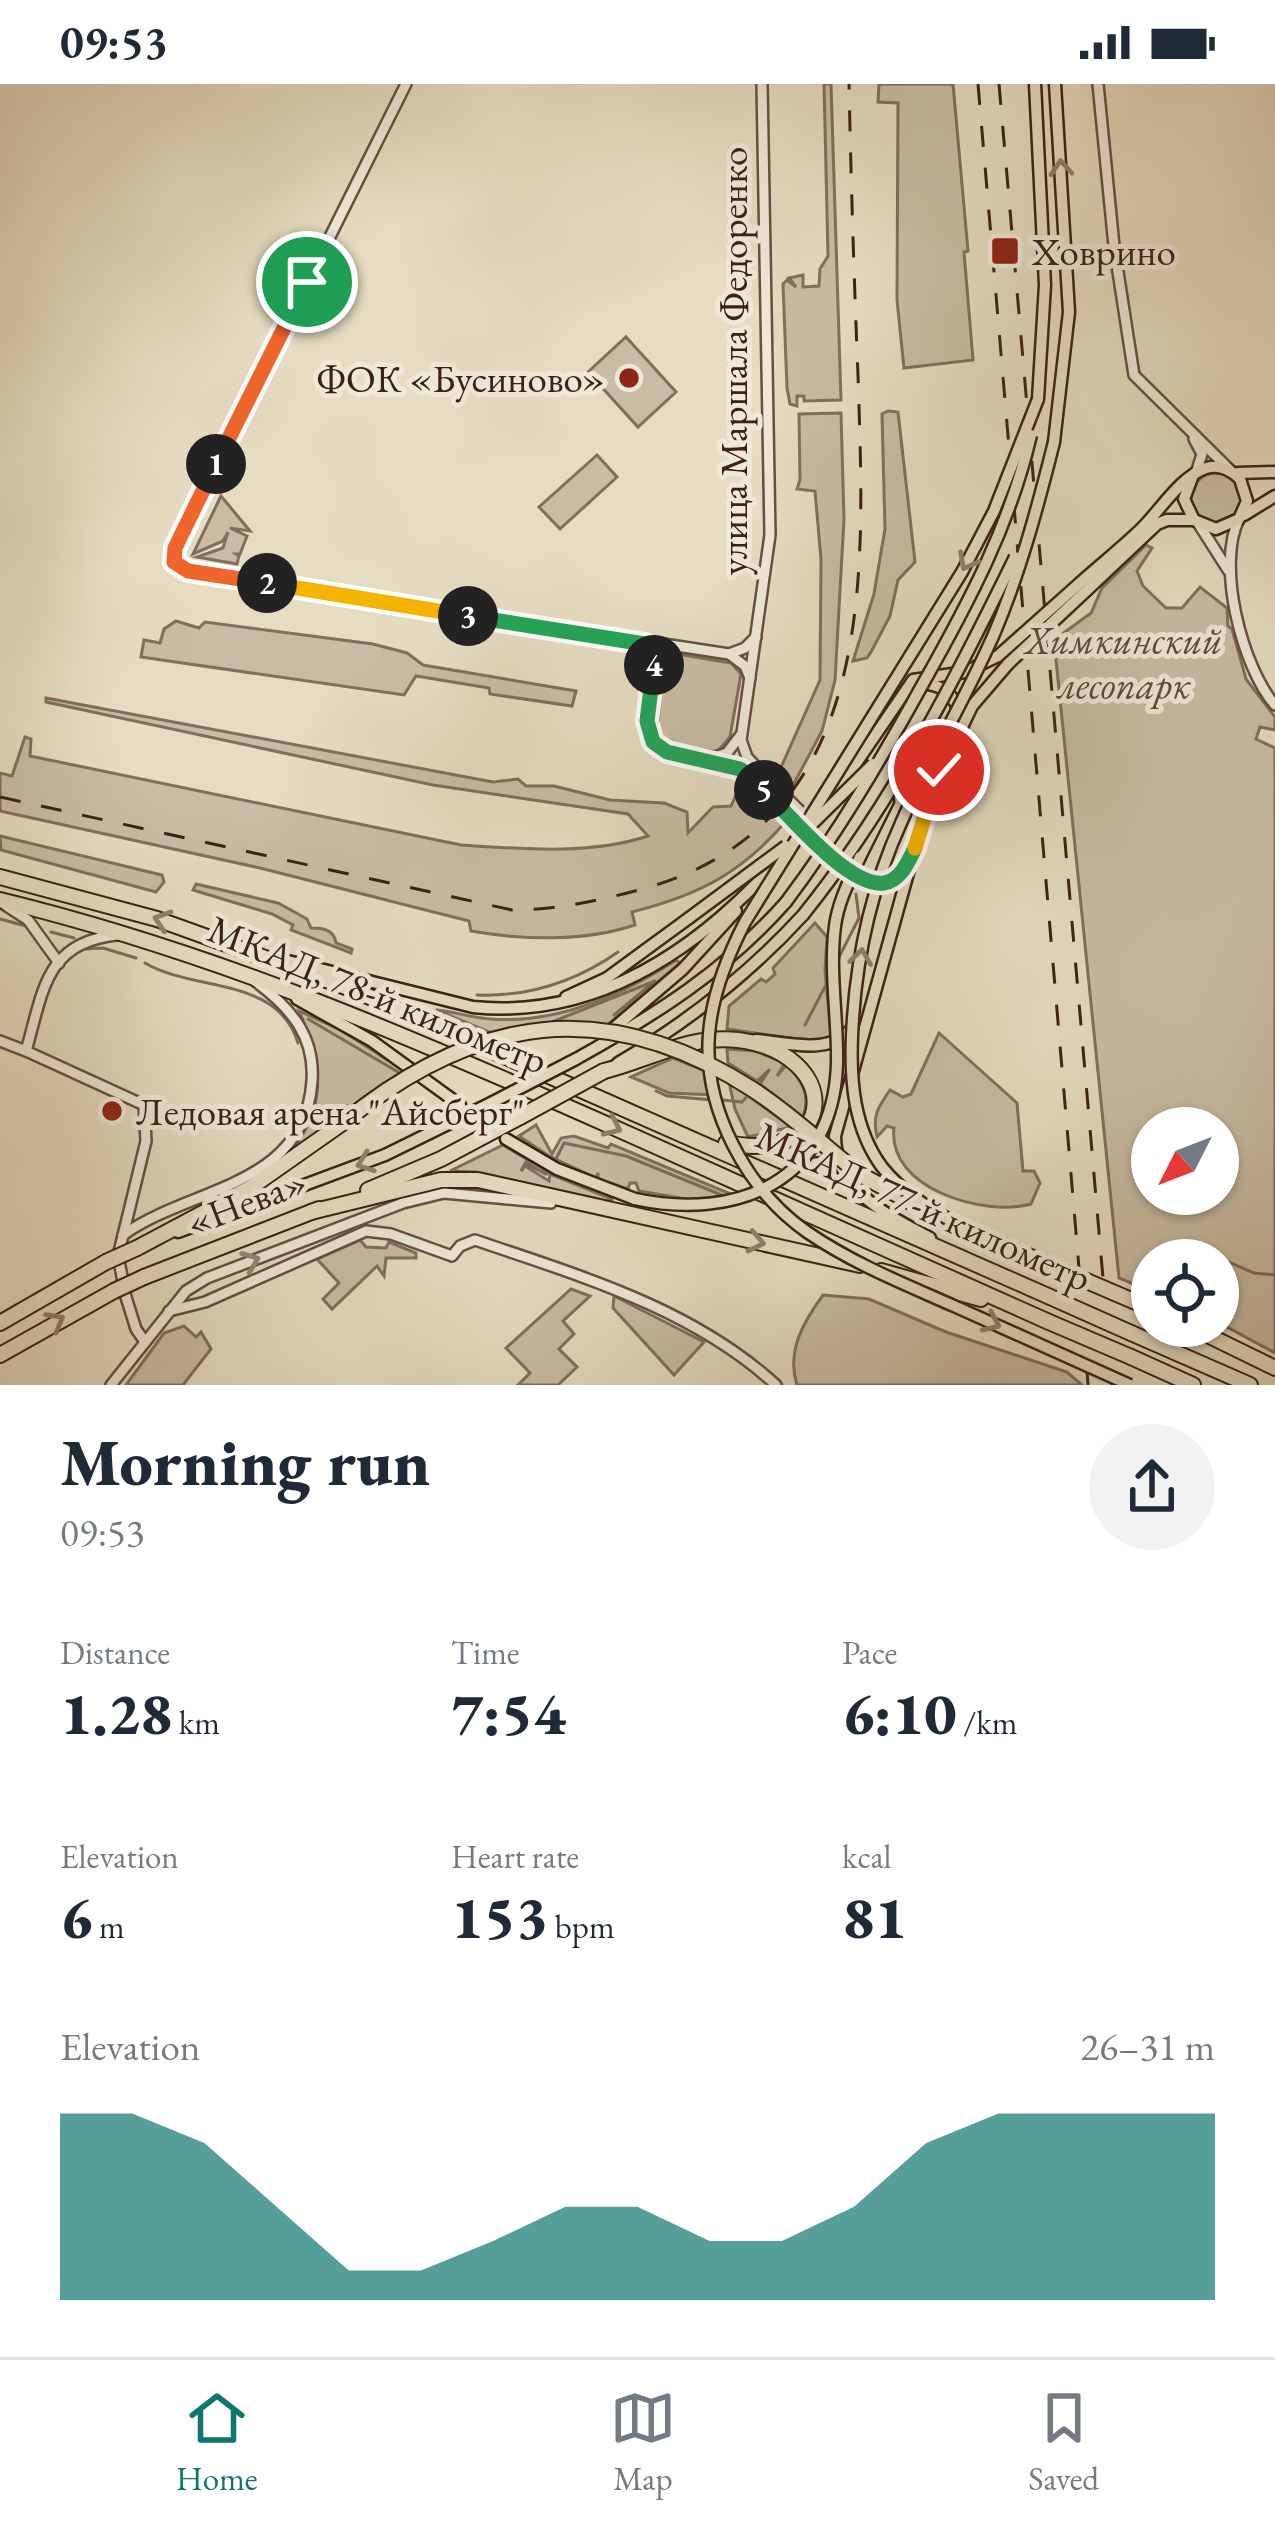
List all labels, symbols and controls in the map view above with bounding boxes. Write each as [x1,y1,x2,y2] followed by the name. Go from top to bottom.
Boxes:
[60,13,168,71] text: 09:53
[708,147,759,575] street label: улица Маршала Федоренко
[1049,158,1075,177] one-way arrow
[1031,226,1176,277] place label: Ховрино
[256,231,358,333] pin
[989,235,1021,267] marker: Ховрино
[274,249,340,315] icon: arrive
[316,353,605,404] place label: ФОК «Бусиново»
[616,365,642,391] marker: ФОК «Бусиново»
[186,434,246,494] pin: 1
[207,442,225,485] text: 1
[958,549,981,570] one-way arrow
[237,553,297,613] pin: 2
[258,561,276,604] text: 2
[438,586,498,646] pin: 3
[459,594,477,637] text: 3
[1023,614,1222,710] park label: Химкинский лесопарк
[624,635,684,695] pin: 4
[645,643,663,686] text: 4
[888,719,990,821] pin
[906,737,972,803] icon: check
[734,760,794,820] pin: 5
[755,768,773,811] text: 5
[201,903,555,1086] street label: МКАД, 78-й километр
[152,910,173,935] one-way arrow
[847,947,873,967] one-way arrow
[136,1086,525,1137] place label: Ледовая арена "Айсберг"
[99,1098,125,1124] marker: Ледовая арена "Айсберг"
[1131,1107,1239,1215] north arrow
[1131,1107,1239,1347] map controls
[748,1110,1099,1303] street label: МКАД, 77-й километр
[600,1112,622,1136] one-way arrow
[356,1149,377,1173] one-way arrow
[179,1155,314,1248] street label: «Нева»
[745,1228,765,1253] one-way arrow
[1131,1239,1239,1347] button: locate
[240,1250,261,1275] one-way arrow
[980,1309,1001,1333] one-way arrow
[44,1313,65,1336] one-way arrow
[60,1419,430,1505] text: Morning run
[1089,1424,1215,1550] button: share
[60,1507,145,1558] text: 09:53
[60,1631,170,1674] text: Distance
[451,1631,520,1674] text: Time
[842,1631,897,1674] text: Pace
[60,1674,172,1752] text: 1.28
[451,1674,566,1752] text: 7:54
[842,1674,957,1752] text: 6:10
[172,1701,220,1744] text: km
[957,1701,1017,1744] text: /km
[60,1835,179,1878] text: Elevation
[451,1835,579,1878] text: Heart rate
[842,1835,892,1878] text: kcal
[60,1878,92,1956] text: 6
[451,1878,548,1956] text: 153
[842,1878,907,1956] text: 81
[92,1905,125,1948] text: m
[548,1905,615,1948] text: bpm
[60,2021,200,2072] text: Elevation
[1081,2021,1215,2072] text: 26–31 m
[176,2385,258,2500] tab: Home
[610,2385,676,2500] tab: Map
[1028,2385,1099,2500] tab: Saved

